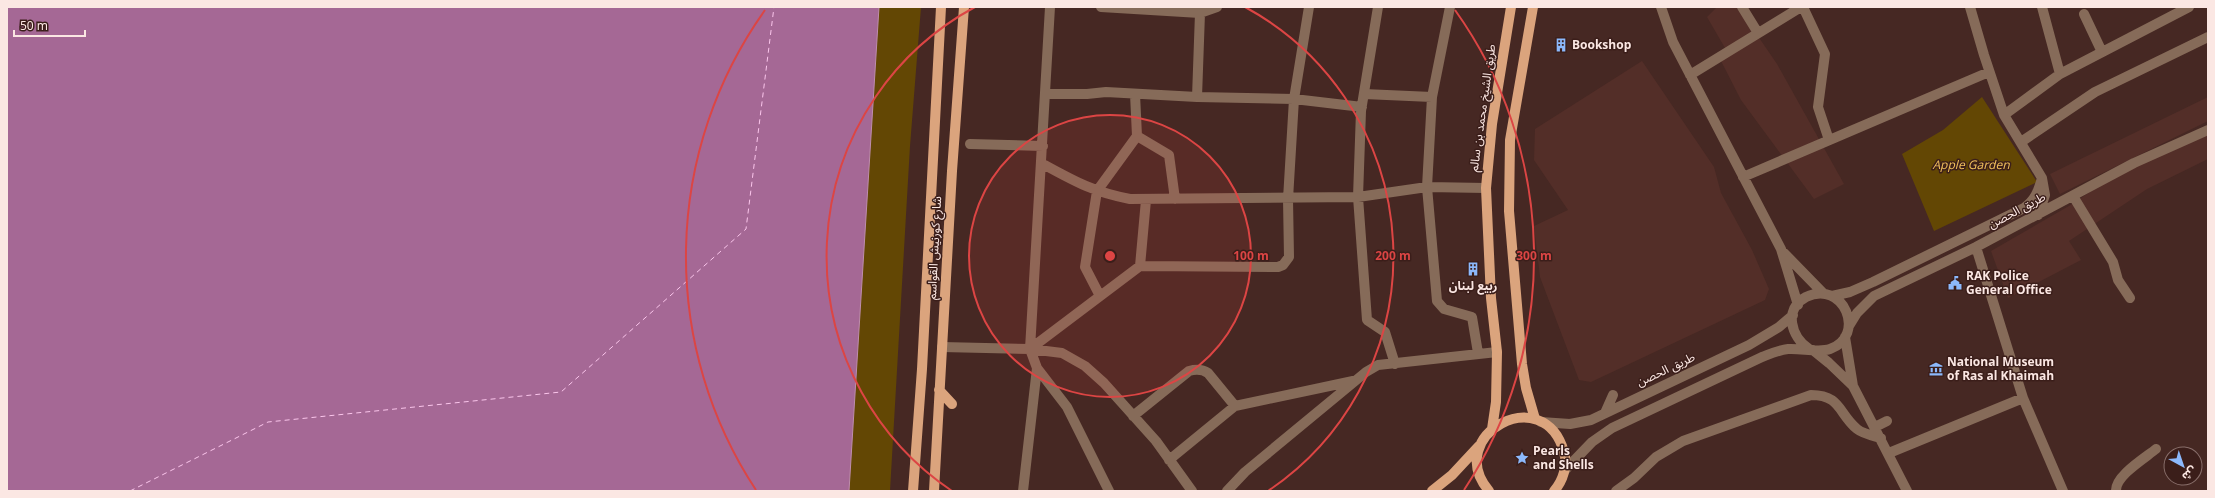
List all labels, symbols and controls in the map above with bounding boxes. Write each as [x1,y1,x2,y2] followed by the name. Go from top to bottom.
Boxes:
[14,12,85,38] scale bar
[20,14,48,39] text: 50 m
[1572,33,1632,58] place label: Bookshop
[1553,37,1569,53] building icon: Bookshop
[1462,43,1504,173] street label: طريق الشيخ محمد بن سالم
[1932,153,2010,178] park label: Apple Garden
[1983,185,2051,237] street label: طريق الحصن
[920,196,950,300] street label: شارع كورنيش القواسم
[1233,244,1269,269] text: 100 m
[1375,244,1411,269] text: 200 m
[1516,244,1552,269] text: 300 m
[1103,249,1117,263] centre of rings
[1465,261,1481,277] building icon: ربيع لبنان
[1966,264,2052,303] place label: RAK Police General Office
[1449,274,1497,299] place label: ربيع لبنان
[1947,275,1963,291] public building icon: RAK Police General Office
[1632,345,1700,395] street label: طريق الحصن
[1947,350,2054,389] place label: National Museum of Ras al Khaimah
[1928,361,1944,377] museum icon: National Museum of Ras al Khaimah
[1533,439,1594,478] place label: Pearls and Shells
[2163,446,2203,486] north arrow
[1514,450,1530,466] place icon: Pearls and Shells
[2176,460,2202,487] text: ش

